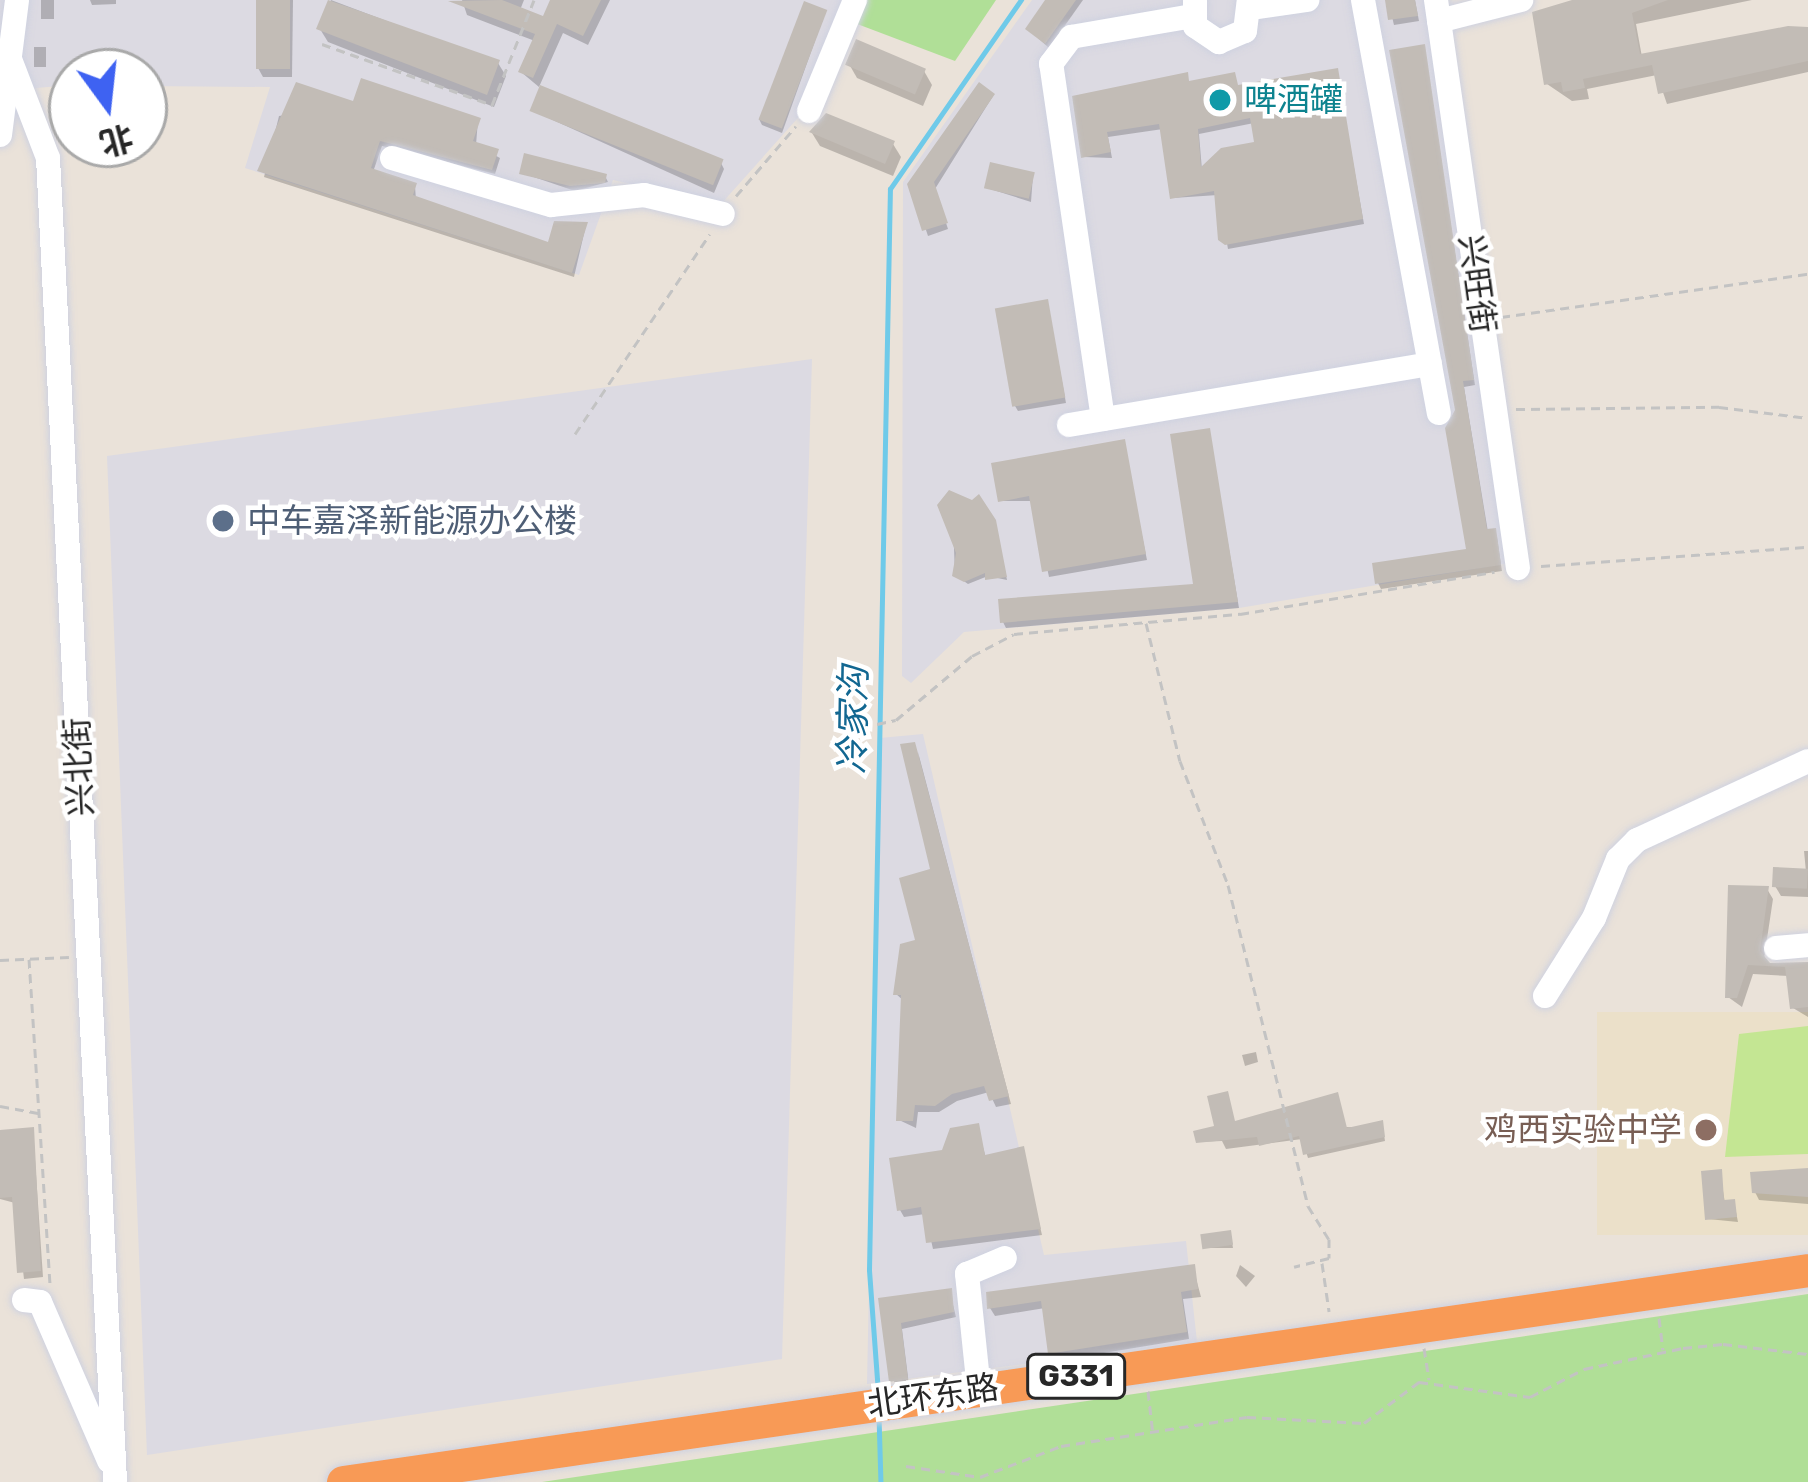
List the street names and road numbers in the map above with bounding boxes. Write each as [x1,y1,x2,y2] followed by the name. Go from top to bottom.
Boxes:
[1451,232,1503,336] street label: 兴旺街
[57,717,101,817] street label: 兴北街
[1025,1352,1127,1400] road number: G331
[865,1367,1001,1425] street label: 北环东路

